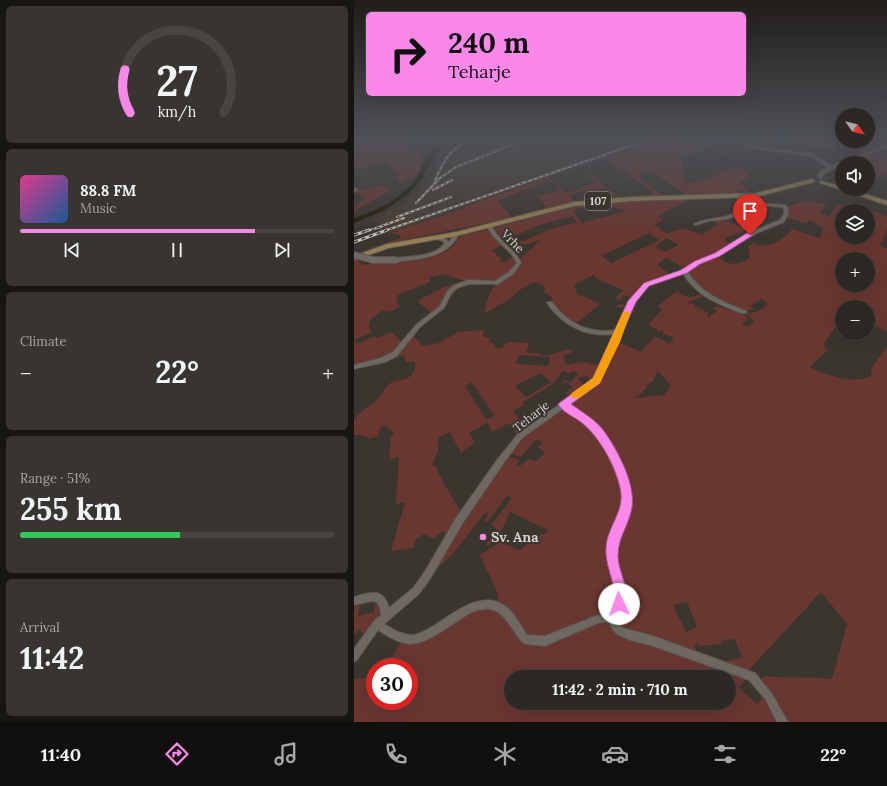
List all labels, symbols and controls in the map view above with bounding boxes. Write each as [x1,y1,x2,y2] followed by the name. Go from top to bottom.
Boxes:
[448,25,529,61] text: 240 m
[382,28,434,80] icon: right
[156,53,198,106] text: 27
[448,60,511,83] text: Teharje
[158,102,197,121] text: km/h
[835,108,875,148] north arrow
[835,108,875,340] map controls
[835,156,875,196] button: sound
[80,181,136,200] text: 88.8 FM
[585,192,611,210] road number: 107
[733,194,767,235] pin
[80,200,116,217] text: Music
[739,200,761,222] icon: arrive
[835,204,875,244] button: layers
[498,226,528,256] street label: Vrhe
[61,239,83,261] icon: previous
[166,239,188,261] icon: pause
[271,239,293,261] icon: next
[835,252,875,292] button: +
[835,300,875,340] button: −
[20,333,67,350] text: Climate
[155,353,199,391] text: 22°
[20,359,32,387] text: −
[322,359,334,387] text: +
[510,397,552,435] street label: Teharje
[20,470,90,487] text: Range · 51%
[20,490,122,528] text: 255 km
[491,528,539,546] place label: Sv. Ana
[478,532,488,542] marker: Sv. Ana
[598,583,640,625] position arrow
[20,619,60,636] text: Arrival
[20,639,84,677] text: 11:42
[366,658,418,710] speed limit sign: 30
[552,680,688,699] text: 11:42 · 2 min · 710 m
[163,740,191,768] icon: directions
[272,740,300,768] icon: music
[382,740,410,768] icon: phone
[491,740,519,768] icon: climate
[601,740,629,768] icon: car
[711,740,739,768] icon: filters
[41,743,81,766] text: 11:40
[820,743,846,766] text: 22°

